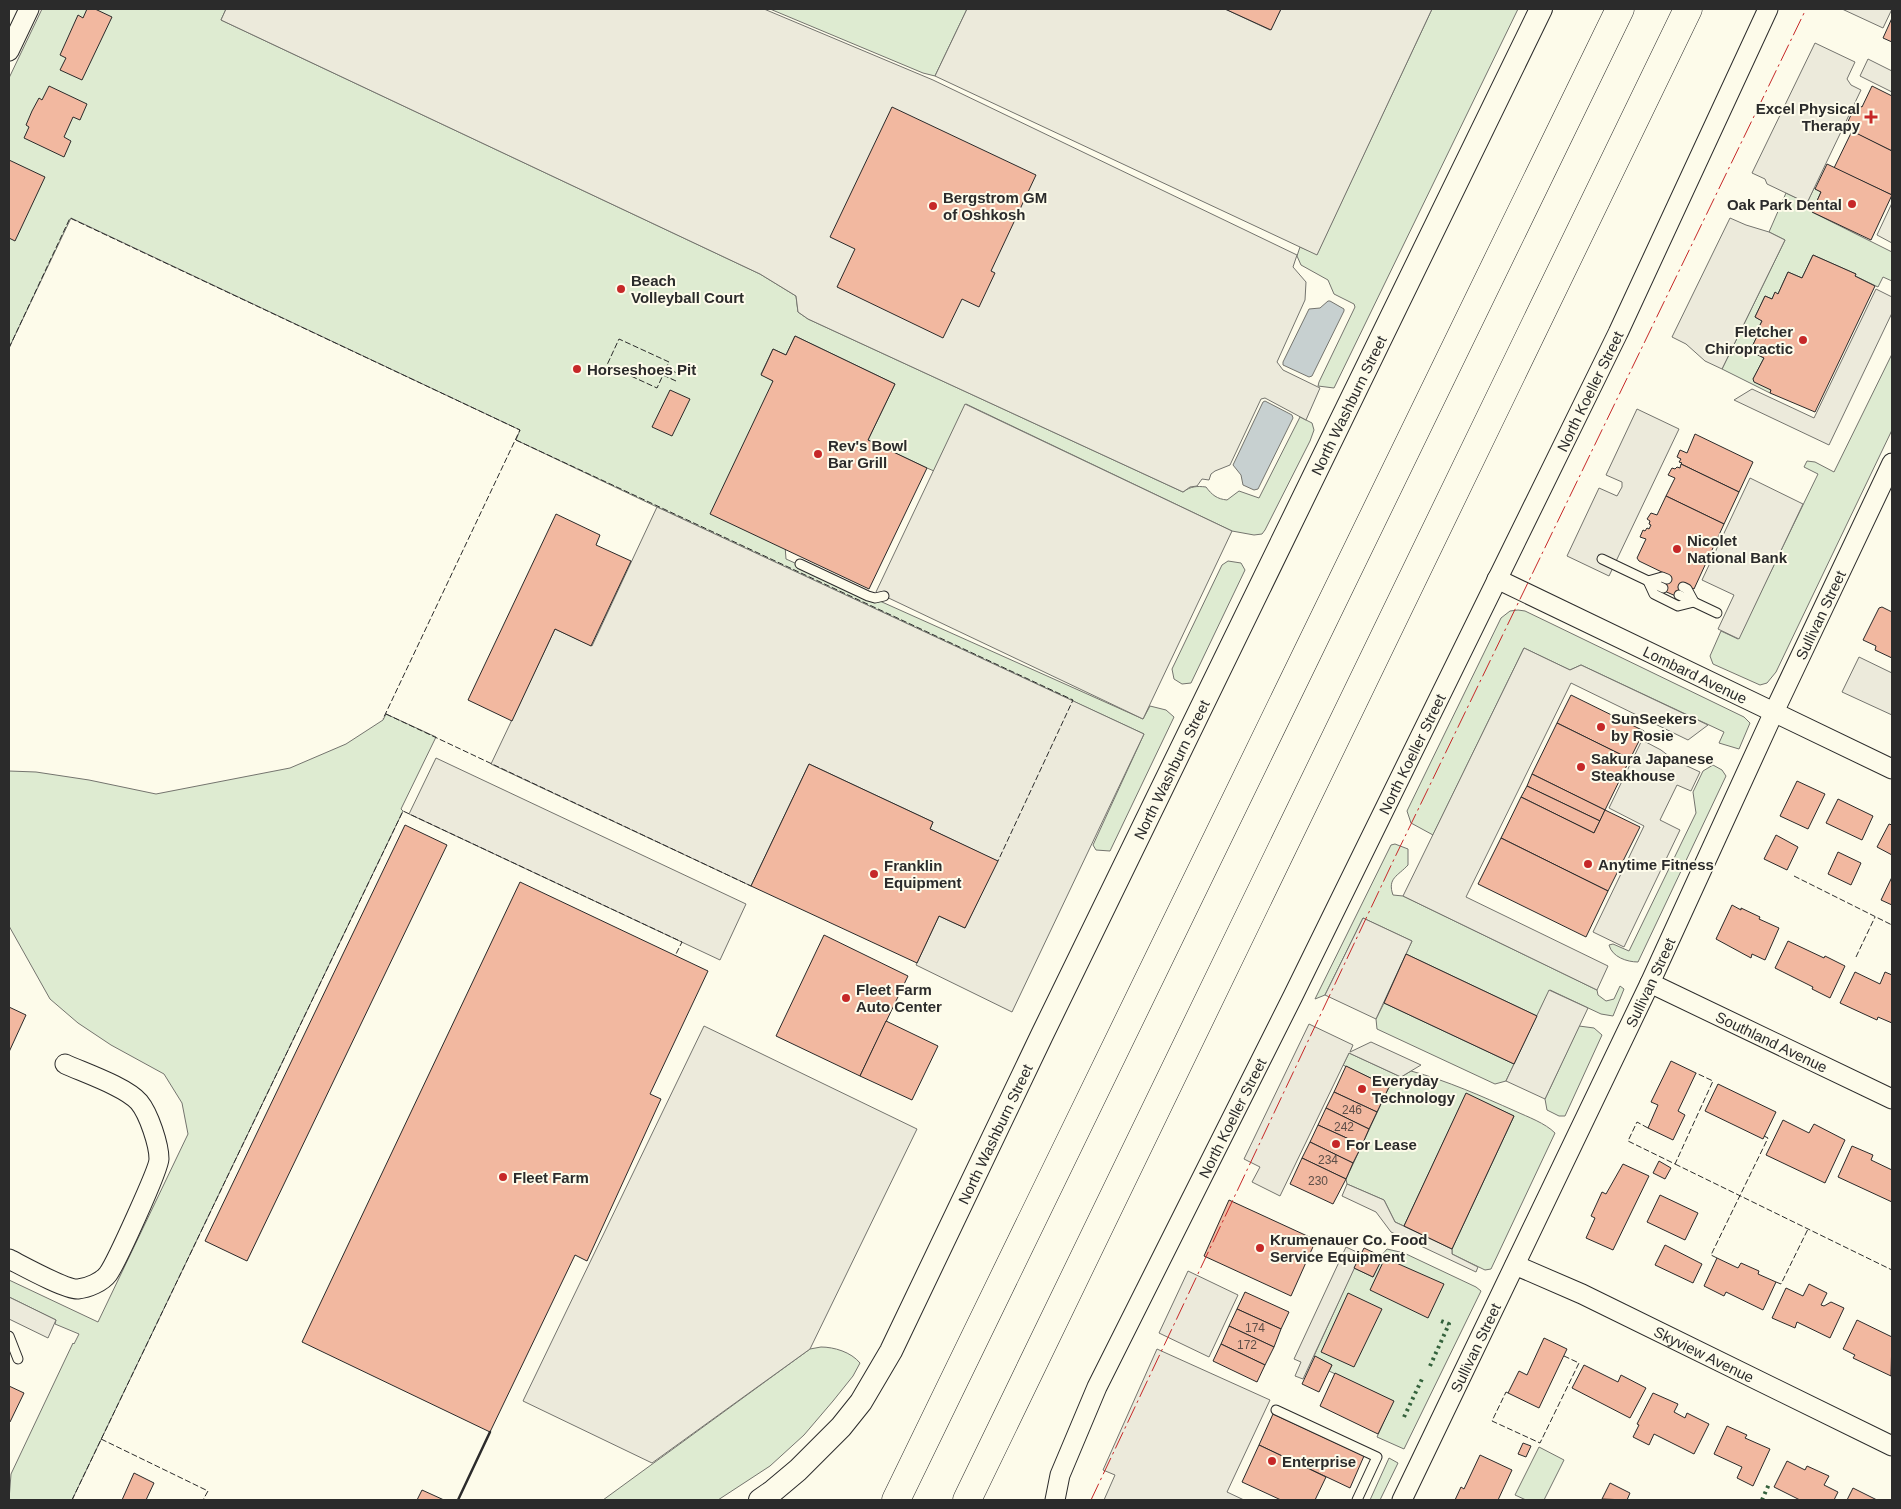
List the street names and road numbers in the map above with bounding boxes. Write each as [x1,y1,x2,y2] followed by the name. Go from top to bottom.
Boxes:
[1553,327,1627,454] street label: North Koeller Street
[1307,332,1390,478] street label: North Washburn Street
[1792,567,1849,662] street label: Sullivan Street
[1641,642,1750,707] street label: Lombard Avenue
[1375,690,1449,817] street label: North Koeller Street
[1130,696,1213,842] street label: North Washburn Street
[1622,934,1678,1030] street label: Sullivan Street
[1713,1007,1830,1075] street label: Southland Avenue
[1195,1054,1269,1181] street label: North Koeller Street
[954,1061,1036,1207] street label: North Washburn Street
[1446,1300,1504,1395] street label: Sullivan Street
[1651,1322,1757,1385] street label: Skyview Avenue

